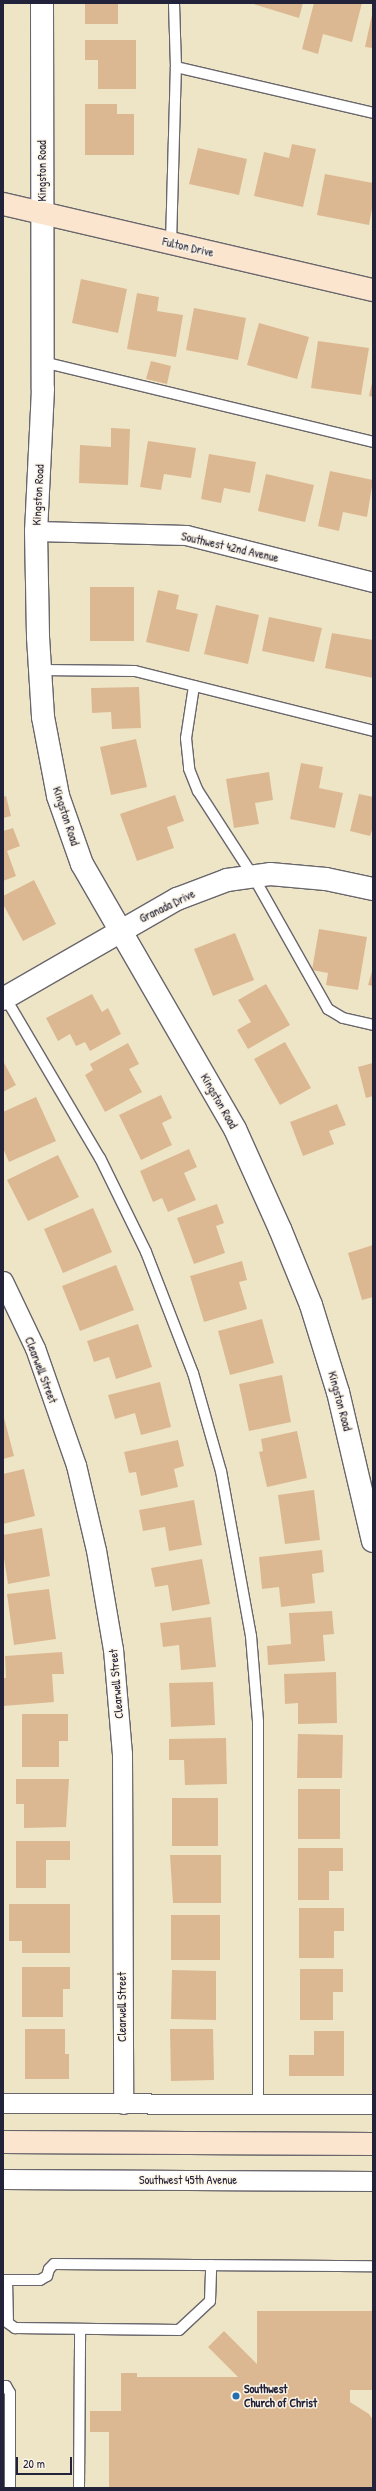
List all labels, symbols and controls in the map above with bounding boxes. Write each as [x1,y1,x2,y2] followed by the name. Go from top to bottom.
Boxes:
[35,140,49,202] street label: Kingston Road
[161,234,215,260] street label: Fulton Drive
[29,464,47,526] street label: Kingston Road
[180,529,280,565] street label: Southwest 42nd Avenue
[50,785,82,847] street label: Kingston Road
[137,886,197,926] street label: Granada Drive
[197,1071,241,1131] street label: Kingston Road
[22,1335,60,1405] street label: Clearwell Street
[325,1370,355,1432] street label: Kingston Road
[106,1648,126,1720] street label: Clearwell Street
[115,1972,129,2042] street label: Clearwell Street
[139,2173,237,2187] street label: Southwest 45th Avenue
[244,2382,317,2410] place label: Southwest Church of Christ
[231,2391,241,2401] marker: Southwest Church of Christ
[18,2449,74,2475] scale bar
[23,2455,45,2472] text: 20 m

